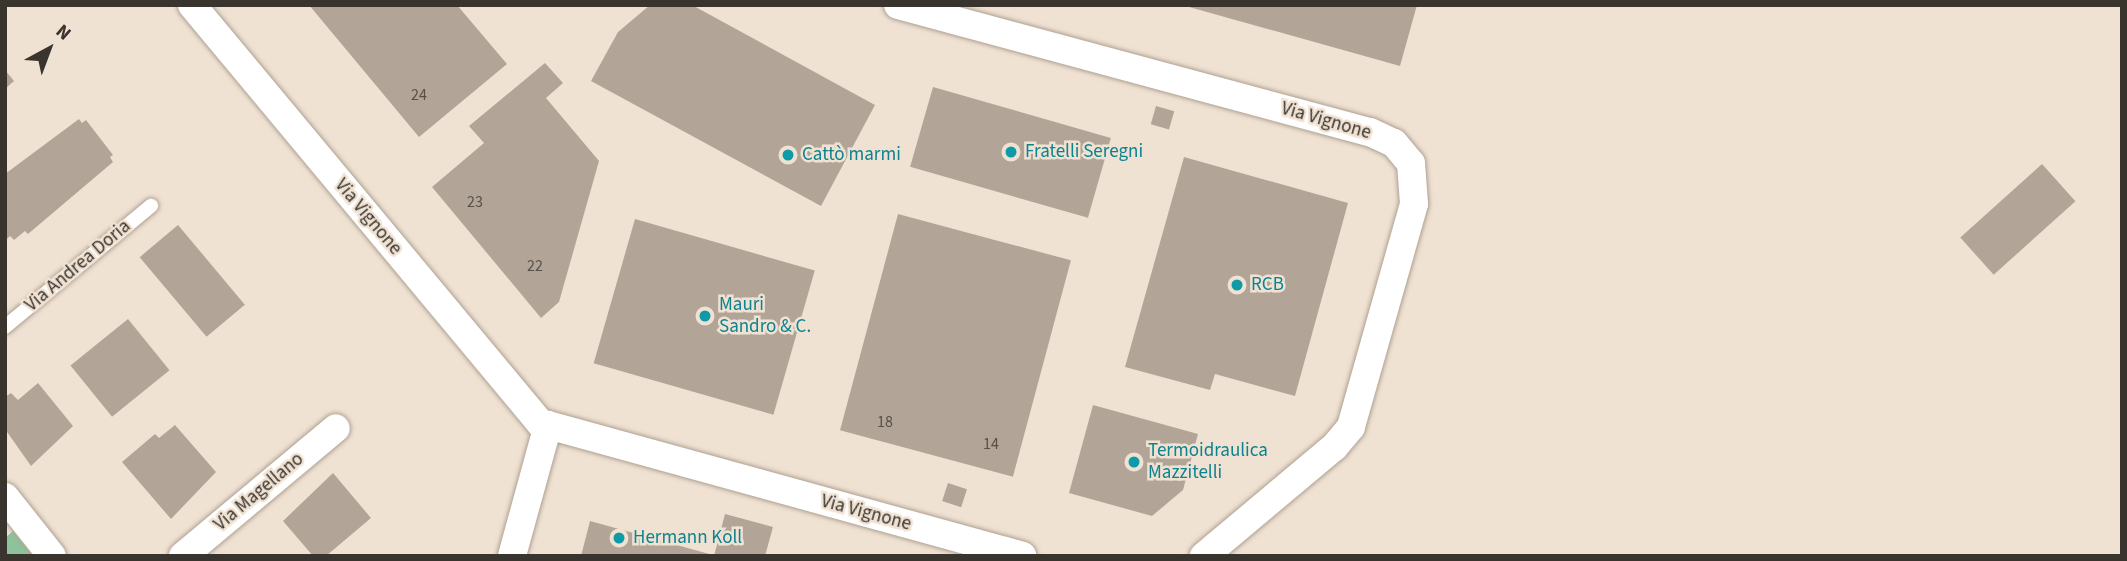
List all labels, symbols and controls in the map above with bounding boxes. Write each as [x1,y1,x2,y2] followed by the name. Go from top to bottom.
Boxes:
[14,14,84,84] north arrow
[49,18,77,47] text: N
[411,85,427,105] house number: 24
[1278,97,1374,145] street label: Via Vignone
[1025,141,1143,163] place label: Fratelli Seregni
[802,144,901,166] place label: Cattò marmi
[1003,144,1019,160] marker: Fratelli Seregni
[780,147,796,163] marker: Cattò marmi
[330,174,406,260] street label: Via Vignone
[467,192,483,212] house number: 23
[21,215,135,317] street label: Via Andrea Doria
[527,256,543,276] house number: 22
[1251,274,1284,296] place label: RCB
[1229,277,1245,293] marker: RCB
[719,294,811,338] place label: Mauri Sandro & C.
[697,308,713,324] marker: Mauri Sandro & C.
[877,412,893,432] house number: 18
[983,434,999,454] house number: 14
[1148,440,1268,484] place label: Termoidraulica Mazzitelli
[210,448,308,536] street label: Via Magellano
[1126,454,1142,470] marker: Termoidraulica Mazzitelli
[818,490,914,536] street label: Via Vignone
[633,527,742,549] place label: Hermann Koll
[611,530,627,546] marker: Hermann Koll

